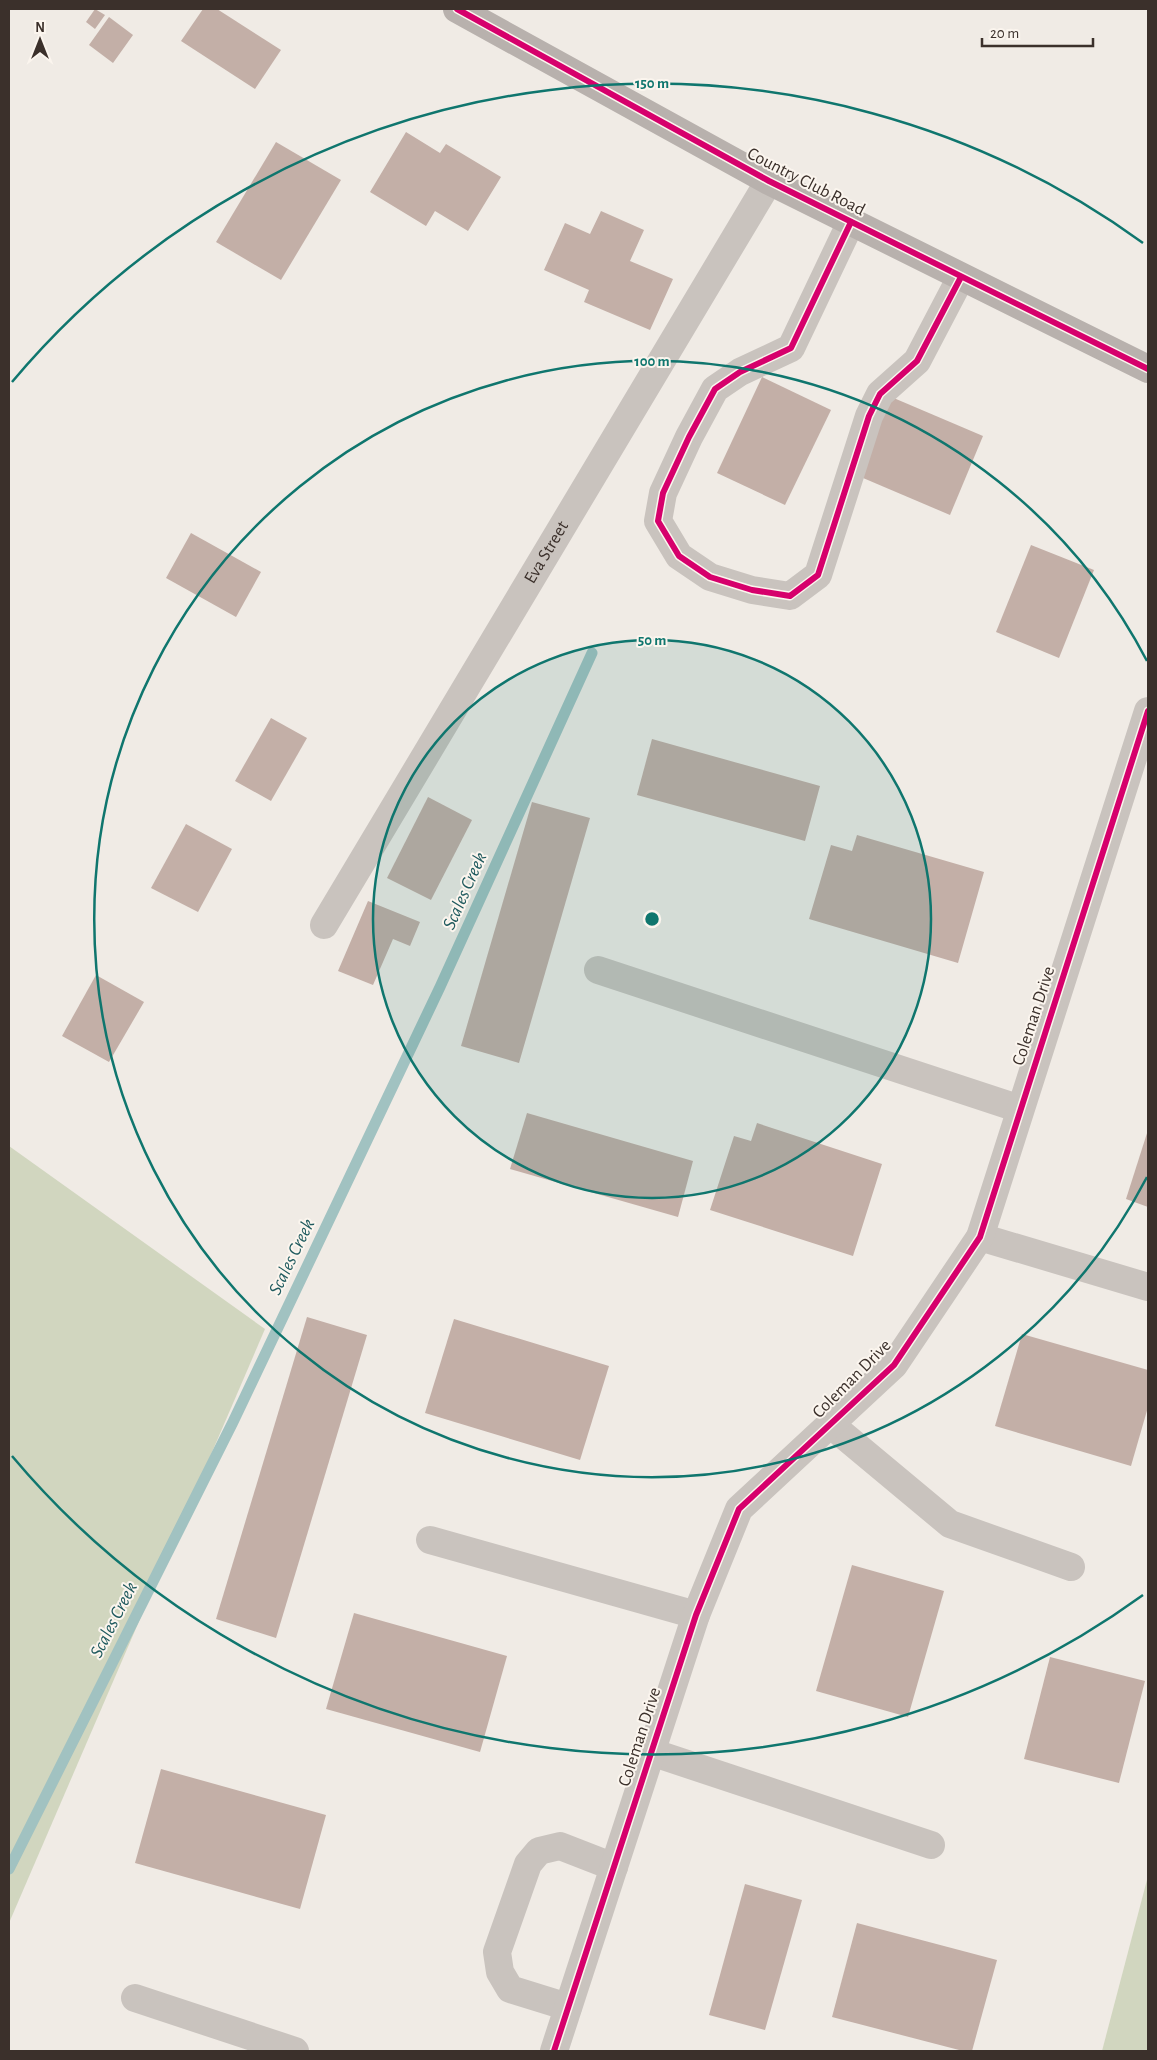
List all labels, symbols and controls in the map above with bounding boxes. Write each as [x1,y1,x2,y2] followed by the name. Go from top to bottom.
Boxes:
[15,15,65,65] north arrow
[982,15,1093,47] scale bar
[35,21,45,35] text: N
[990,26,1019,41] text: 20 m
[635,76,669,91] text: 150 m
[744,145,868,219] street label: Country Club Road
[634,354,670,369] text: 100 m
[521,518,572,587] street label: Eva Street
[638,633,666,648] text: 50 m
[440,849,490,932] water label: Scales Creek
[643,910,661,928] centre of rings
[1010,964,1058,1068] street label: Coleman Drive
[265,1216,319,1298] water label: Scales Creek
[809,1336,895,1422] street label: Coleman Drive
[87,1579,141,1661] water label: Scales Creek
[616,1685,664,1789] street label: Coleman Drive

